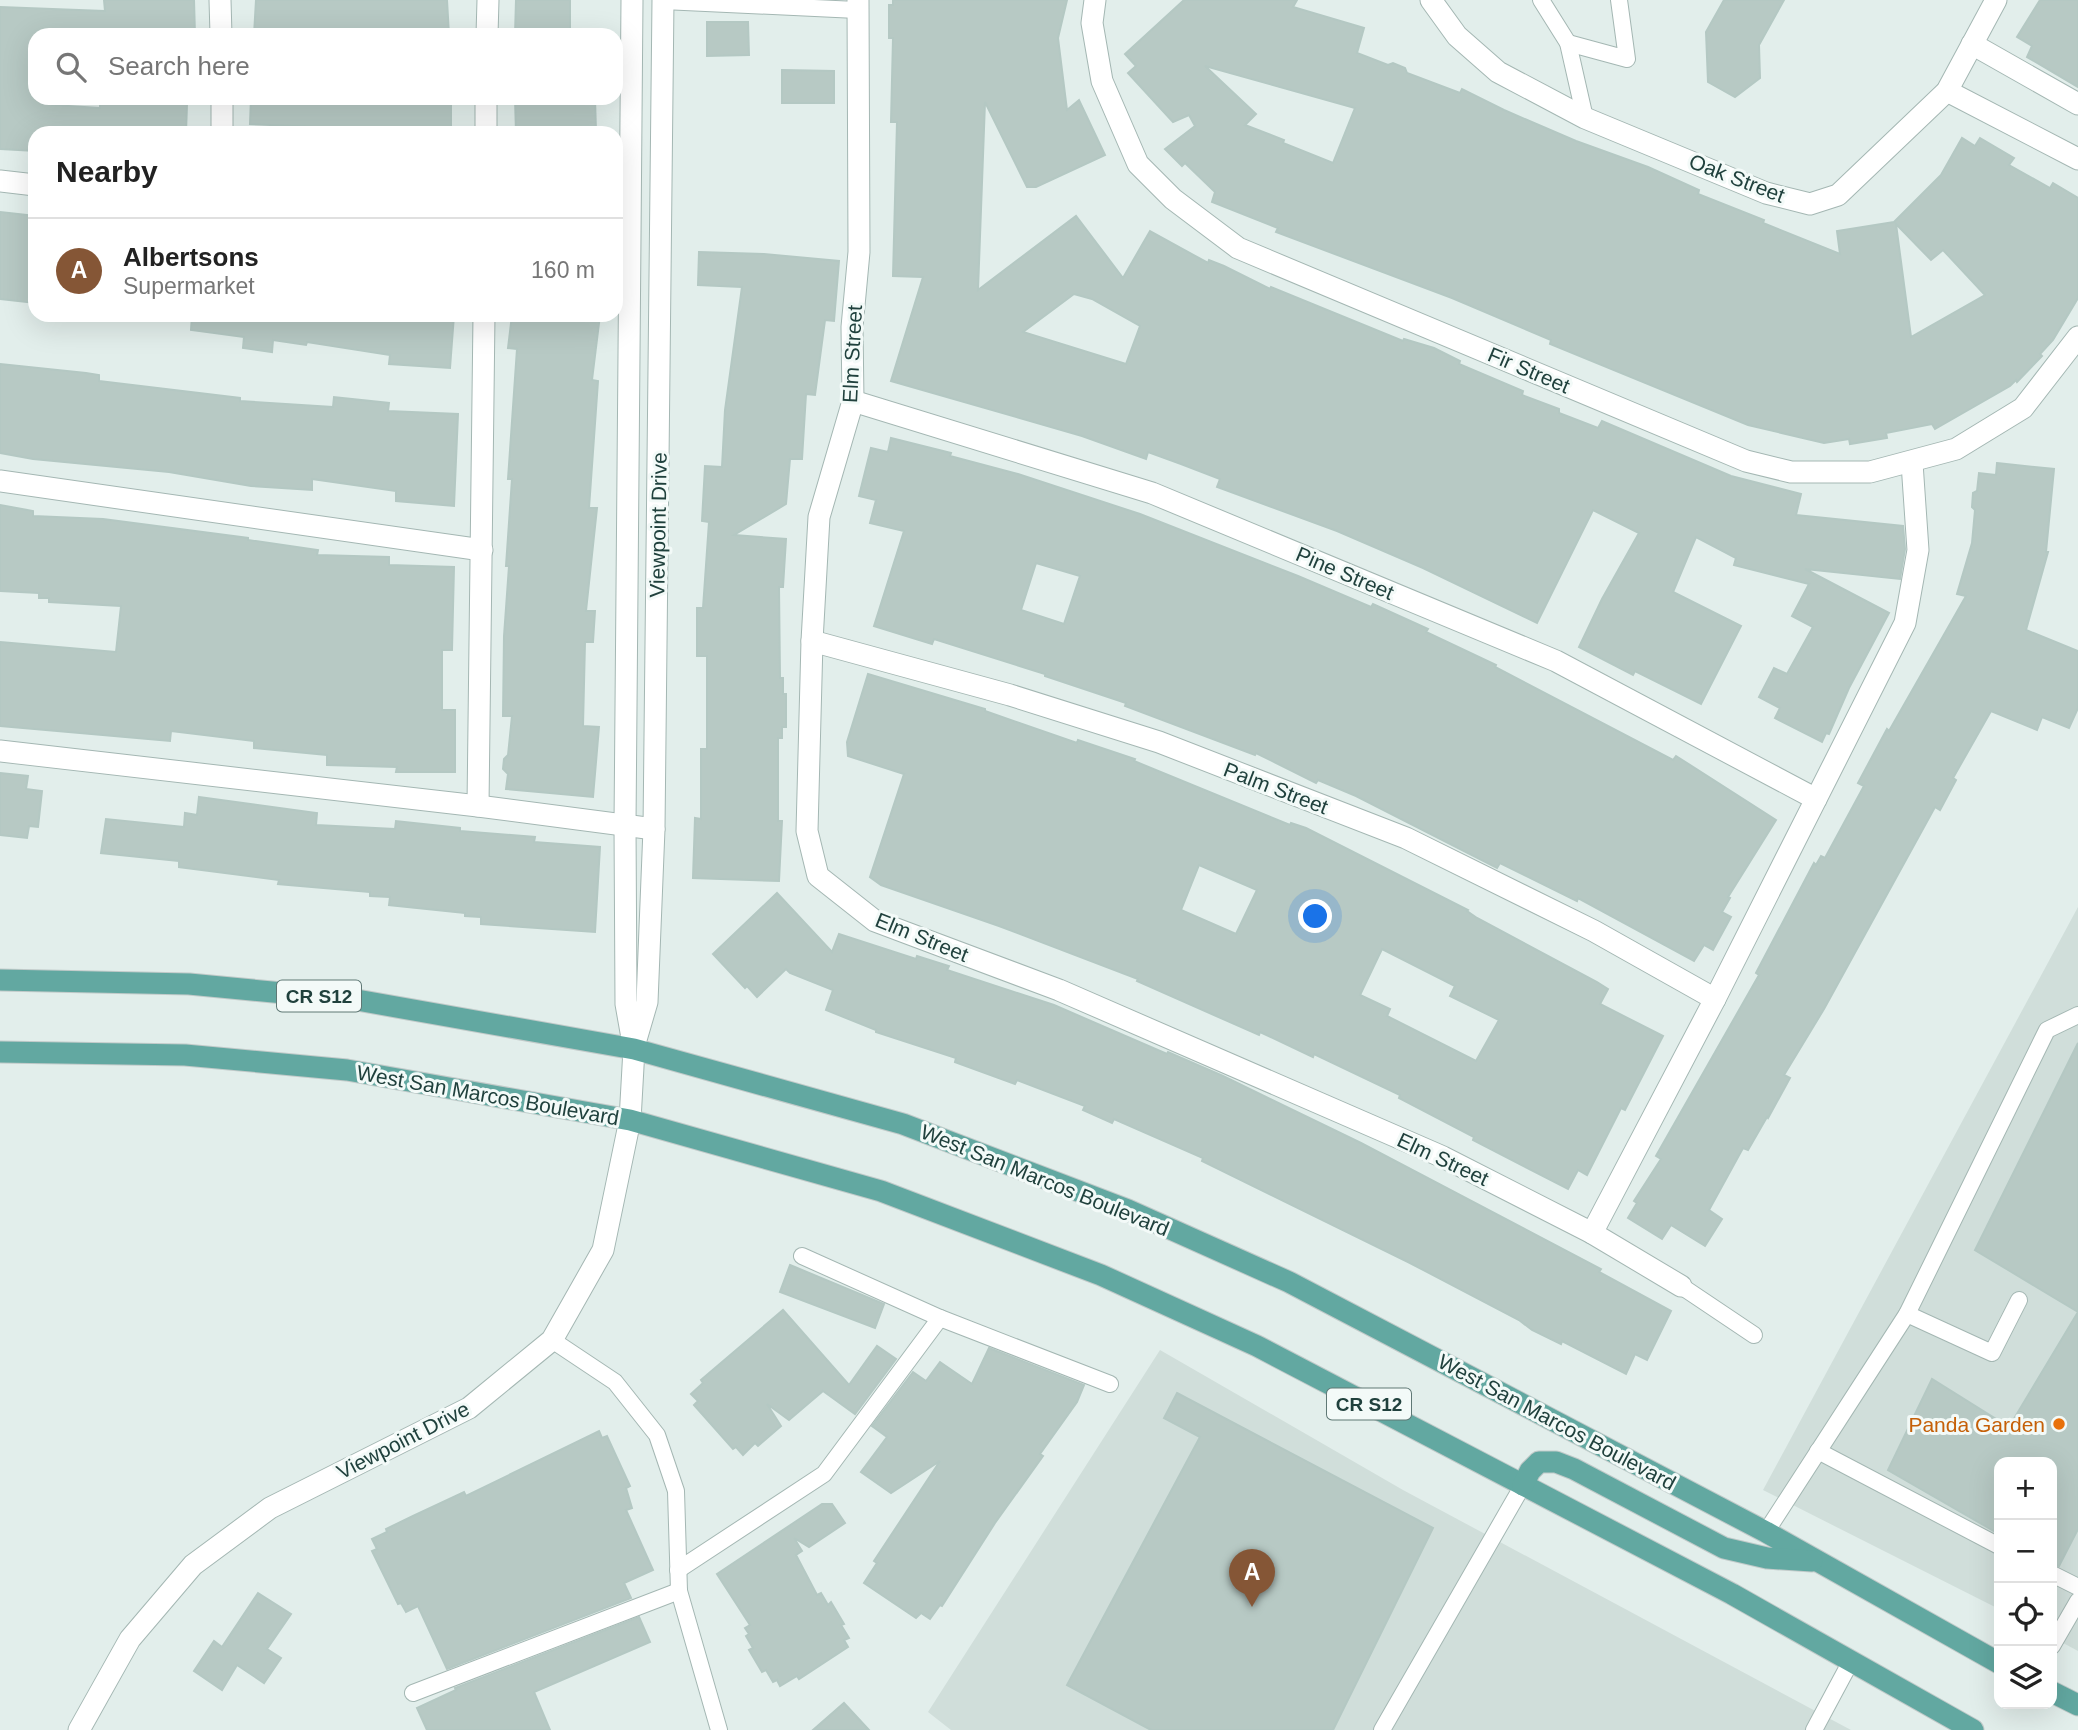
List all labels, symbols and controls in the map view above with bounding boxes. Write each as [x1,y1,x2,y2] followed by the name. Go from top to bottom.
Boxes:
[28,28,623,105] search box
[52,48,90,86] icon: search
[108,51,250,81] text: Search here
[1686,149,1788,207] street label: Oak Street
[56,155,158,188] text: Nearby
[123,242,259,272] text: Albertsons
[71,257,87,283] text: A
[531,257,595,283] text: 160 m
[123,273,255,299] text: Supermarket
[838,304,866,404] street label: Elm Street
[1485,343,1573,398] street label: Fir Street
[645,452,671,598] street label: Viewpoint Drive
[1293,542,1397,604] street label: Pine Street
[1221,758,1331,818] street label: Palm Street
[1298,899,1332,933] your location
[872,908,972,966] street label: Elm Street
[277,980,361,1012] road number: CR S12
[355,1061,621,1129] street label: West San Marcos Boulevard
[917,1120,1173,1240] street label: West San Marcos Boulevard
[1394,1128,1492,1190] street label: Elm Street
[1434,1349,1680,1495] street label: West San Marcos Boulevard
[1327,1388,1411,1420] road number: CR S12
[333,1397,473,1483] street label: Viewpoint Drive
[1908,1413,2045,1436] place label: Panda Garden
[2051,1416,2067,1432] marker: Panda Garden
[1994,1457,2057,1709] map controls
[1994,1457,2057,1520] button: +
[1994,1520,2057,1583] button: −
[1229,1549,1275,1607] pin: A
[1994,1583,2057,1646] button: locate
[1994,1646,2057,1709] button: layers

